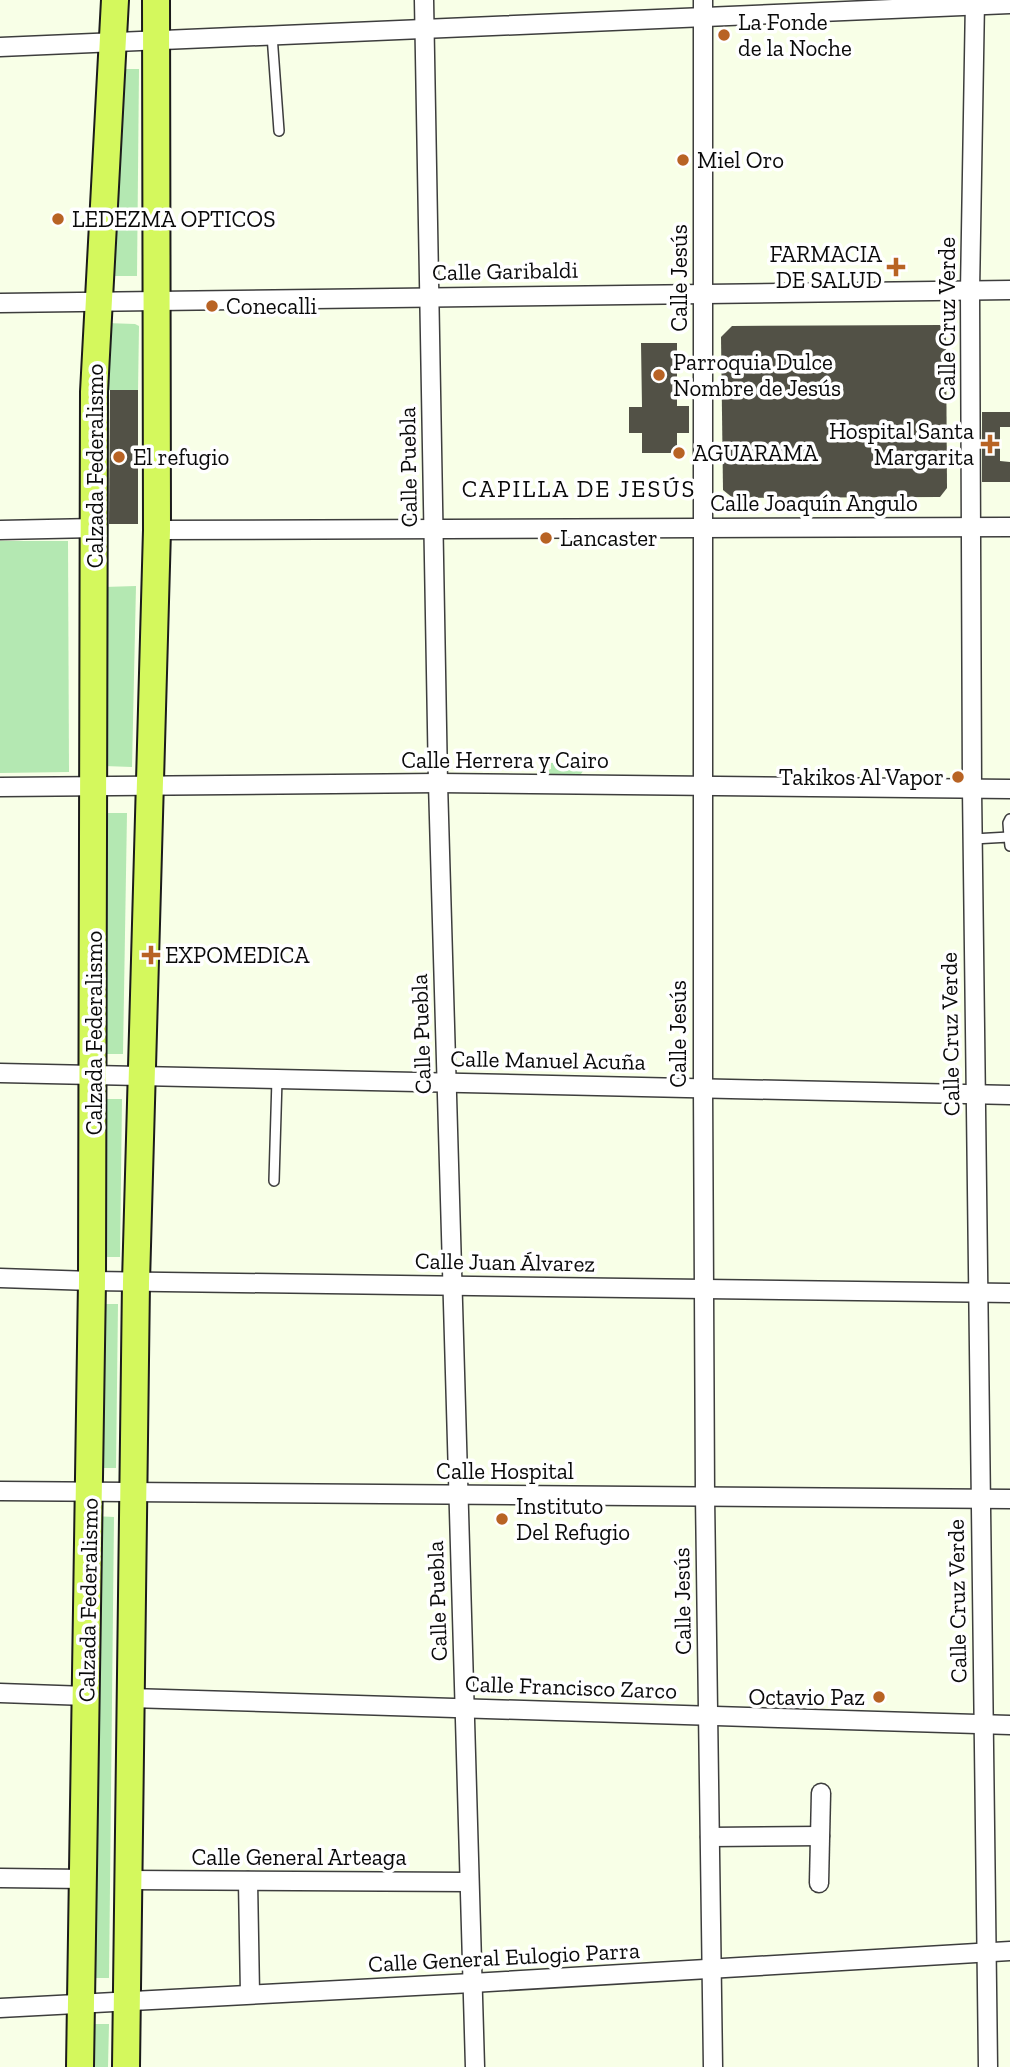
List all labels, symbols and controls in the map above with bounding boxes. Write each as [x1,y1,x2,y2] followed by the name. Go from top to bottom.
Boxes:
[738,8,852,62] place label: La Fonde de la Noche
[716,27,732,43] marker: La Fonde de la Noche
[697,146,784,174] place label: Miel Oro
[675,152,691,168] marker: Miel Oro
[72,205,275,233] place label: LEDEZMA OPTICOS
[50,211,66,227] marker: LEDEZMA OPTICOS
[665,224,693,332] street label: Calle Jesús
[933,237,961,401] street label: Calle Cruz Verde
[769,240,883,294] place label: FARMACIA DE SALUD
[432,256,578,286] street label: Calle Garibaldi
[888,259,904,275] marker: FARMACIA DE SALUD
[226,292,317,320] place label: Conecalli
[204,298,220,314] marker: Conecalli
[673,348,841,402] place label: Parroquia Dulce Nombre de Jesús
[81,364,109,568] street label: Calzada Federalismo
[651,367,667,383] marker: Parroquia Dulce Nombre de Jesús
[393,406,423,528] street label: Calle Puebla
[829,417,974,471] place label: Hospital Santa Margarita
[980,434,1000,454] marker: Hospital Santa Margarita
[693,439,819,467] place label: AGUARAMA
[133,443,229,471] place label: El refugio
[671,445,687,461] marker: AGUARAMA
[111,449,127,465] marker: El refugio
[462,474,696,503] district label: CAPILLA DE JESÚS
[710,489,918,517] street label: Calle Joaquín Angulo
[560,524,658,552] place label: Lancaster
[538,530,554,546] marker: Lancaster
[401,746,609,774] street label: Calle Herrera y Cairo
[779,763,944,791] place label: Takikos Al Vapor
[950,769,966,785] marker: Takikos Al Vapor
[80,931,108,1135] street label: Calzada Federalismo
[165,941,310,969] place label: EXPOMEDICA
[143,947,159,963] marker: EXPOMEDICA
[935,952,965,1116] street label: Calle Cruz Verde
[405,973,437,1095] street label: Calle Puebla
[664,980,692,1088] street label: Calle Jesús
[450,1044,646,1076] street label: Calle Manuel Acuña
[415,1246,596,1278] street label: Calle Juan Álvarez
[436,1457,574,1485] street label: Calle Hospital
[516,1492,630,1546] place label: Instituto Del Refugio
[72,1498,104,1702] street label: Calzada Federalismo
[494,1511,510,1527] marker: Instituto Del Refugio
[942,1519,972,1683] street label: Calle Cruz Verde
[421,1540,453,1662] street label: Calle Puebla
[667,1547,697,1655] street label: Calle Jesús
[464,1669,678,1705] street label: Calle Francisco Zarco
[748,1683,865,1711] place label: Octavio Paz
[871,1689,887,1705] marker: Octavio Paz
[191,1843,407,1871] street label: Calle General Arteaga
[367,1936,641,1978] street label: Calle General Eulogio Parra

